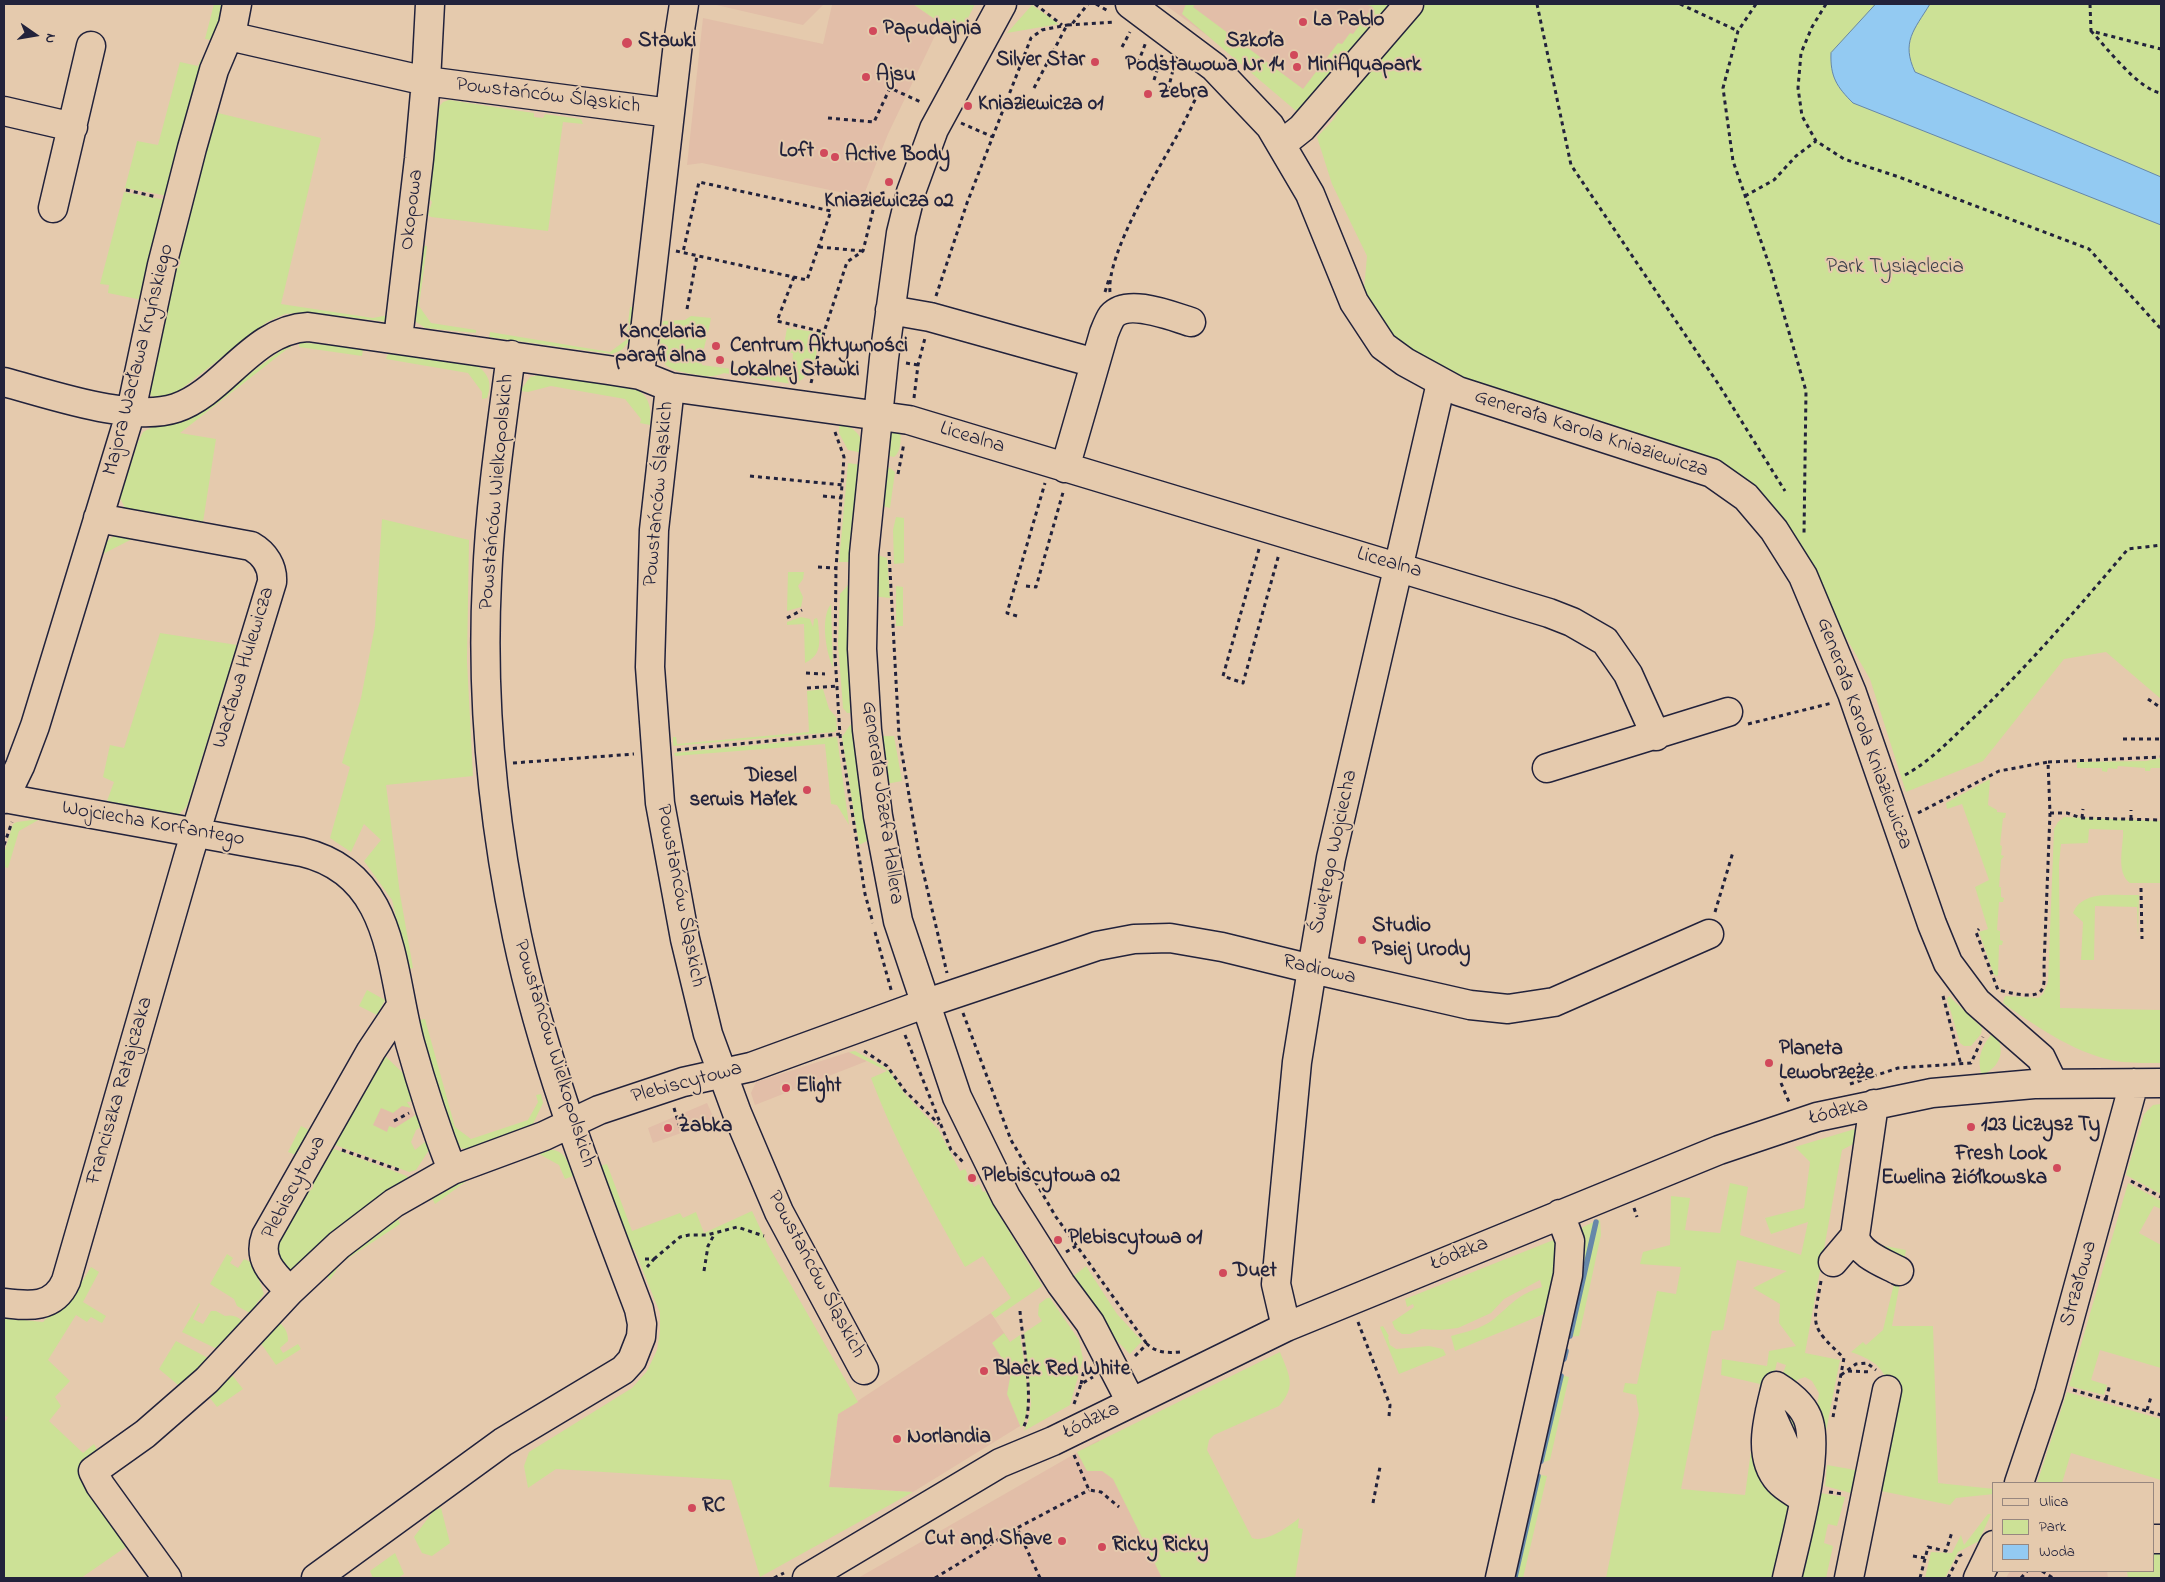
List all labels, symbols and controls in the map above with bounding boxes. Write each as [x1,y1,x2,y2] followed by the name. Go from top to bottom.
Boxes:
[1313,9,1385,35] place label: La Pablo
[10,10,60,60] north arrow
[1297,16,1309,28] marker: La Pablo
[883,18,981,44] place label: Papudajnia
[867,25,879,37] marker: Papudajnia
[638,30,696,56] place label: Stawki
[1125,30,1284,80] place label: Szkoła Podstawowa Nr 14
[39,32,61,45] text: N
[620,36,634,50] marker: Stawki
[996,49,1085,75] place label: Silver Star
[1288,49,1300,61] marker: Szkoła Podstawowa Nr 14
[1307,54,1421,80] place label: MiniAquapark
[1089,56,1101,68] marker: Silver Star
[1291,61,1303,73] marker: MiniAquapark
[876,64,916,90] place label: Ajsu
[860,71,872,83] marker: Ajsu
[454,73,642,121] street label: Powstańców Śląskich
[1158,81,1208,107] place label: Zebra
[1142,88,1154,100] marker: Zebra
[978,93,1104,119] place label: Kniaziewicza 01
[962,100,974,112] marker: Kniaziewicza 01
[779,140,814,166] place label: Loft
[845,144,950,170] place label: Active Body
[818,147,830,159] marker: Loft
[829,151,841,163] marker: Active Body
[396,168,430,252] street label: Okopowa
[883,176,895,188] marker: Kniaziewicza 02
[824,190,954,216] place label: Kniaziewicza 02
[99,242,181,478] street label: Majora Wacława Kryńskiego
[1826,256,1964,282] park label: Park Tysiąclecia
[615,321,706,371] place label: Kancelaria parafialna
[730,335,908,385] place label: Centrum Aktywności Lokalnej Stawki
[710,340,722,352] marker: Kancelaria parafialna
[714,354,726,366] marker: Centrum Aktywności Lokalnej Stawki
[475,373,521,611] street label: Powstańców Wielkopolskich
[1471,385,1711,485] street label: Generała Karola Kniaziewicza
[639,400,681,588] street label: Powstańców Śląskich
[936,417,1008,461] street label: Licealna
[1353,543,1425,585] street label: Licealna
[208,584,282,752] street label: Wacława Hulewicza
[1809,615,1917,853] street label: Generała Karola Kniaziewicza
[854,700,908,906] street label: Generała Józefa Hallera
[689,765,797,815] place label: Diesel serwis Małek
[1305,768,1365,936] street label: Świętego Wojciecha
[801,784,813,796] marker: Diesel serwis Małek
[60,797,246,853] street label: Wojciecha Korfantego
[649,802,709,990] street label: Powstańców Śląskich
[1372,915,1470,965] place label: Studio Psiej Urody
[1356,934,1368,946] marker: Studio Psiej Urody
[506,937,600,1171] street label: Powstańców Wielkopolskich
[1280,950,1358,992] street label: Radiowa
[82,994,160,1188] street label: Franciszka Ratajczaka
[1779,1038,1874,1088] place label: Planeta Lewobrzeże
[629,1057,745,1111] street label: Plebiscytowa
[1763,1057,1775,1069] marker: Planeta Lewobrzeże
[796,1075,842,1101] place label: Elight
[780,1082,792,1094] marker: Elight
[1807,1094,1871,1132] street label: Łódzka
[1981,1114,2100,1140] place label: 123 Liczysz Ty
[678,1115,732,1141] place label: Żabka
[1965,1121,1977,1133] marker: 123 Liczysz Ty
[662,1122,674,1134] marker: Żabka
[257,1132,333,1244] street label: Plebiscytowa
[1881,1143,2047,1193] place label: Fresh Look Ewelina Ziółkowska
[2051,1162,2063,1174] marker: Fresh Look Ewelina Ziółkowska
[982,1165,1120,1191] place label: Plebiscytowa 02
[966,1172,978,1184] marker: Plebiscytowa 02
[760,1187,870,1363] street label: Powstańców Śląskich
[1068,1227,1202,1253] place label: Plebiscytowa 01
[1428,1232,1492,1278] street label: Łódzka
[1052,1234,1064,1246] marker: Plebiscytowa 01
[2056,1238,2104,1330] street label: Strzałowa
[1233,1260,1277,1286] place label: Duet
[1217,1267,1229,1279] marker: Duet
[994,1358,1130,1384] place label: Black Red White
[978,1365,990,1377] marker: Black Red White
[1060,1398,1124,1446] street label: Łódzka
[907,1426,991,1452] place label: Norlandia
[891,1433,903,1445] marker: Norlandia
[1992,1482,2155,1572] legend
[2039,1491,2068,1513] text: Ulica
[702,1495,725,1521] place label: RC
[686,1502,698,1514] marker: RC
[2039,1516,2066,1538] text: Park
[925,1528,1052,1554] place label: Cut and Shave
[1112,1534,1208,1560] place label: Ricky Ricky
[1056,1535,1068,1547] marker: Cut and Shave
[1096,1541,1108,1553] marker: Ricky Ricky
[2039,1541,2075,1563] text: Woda

